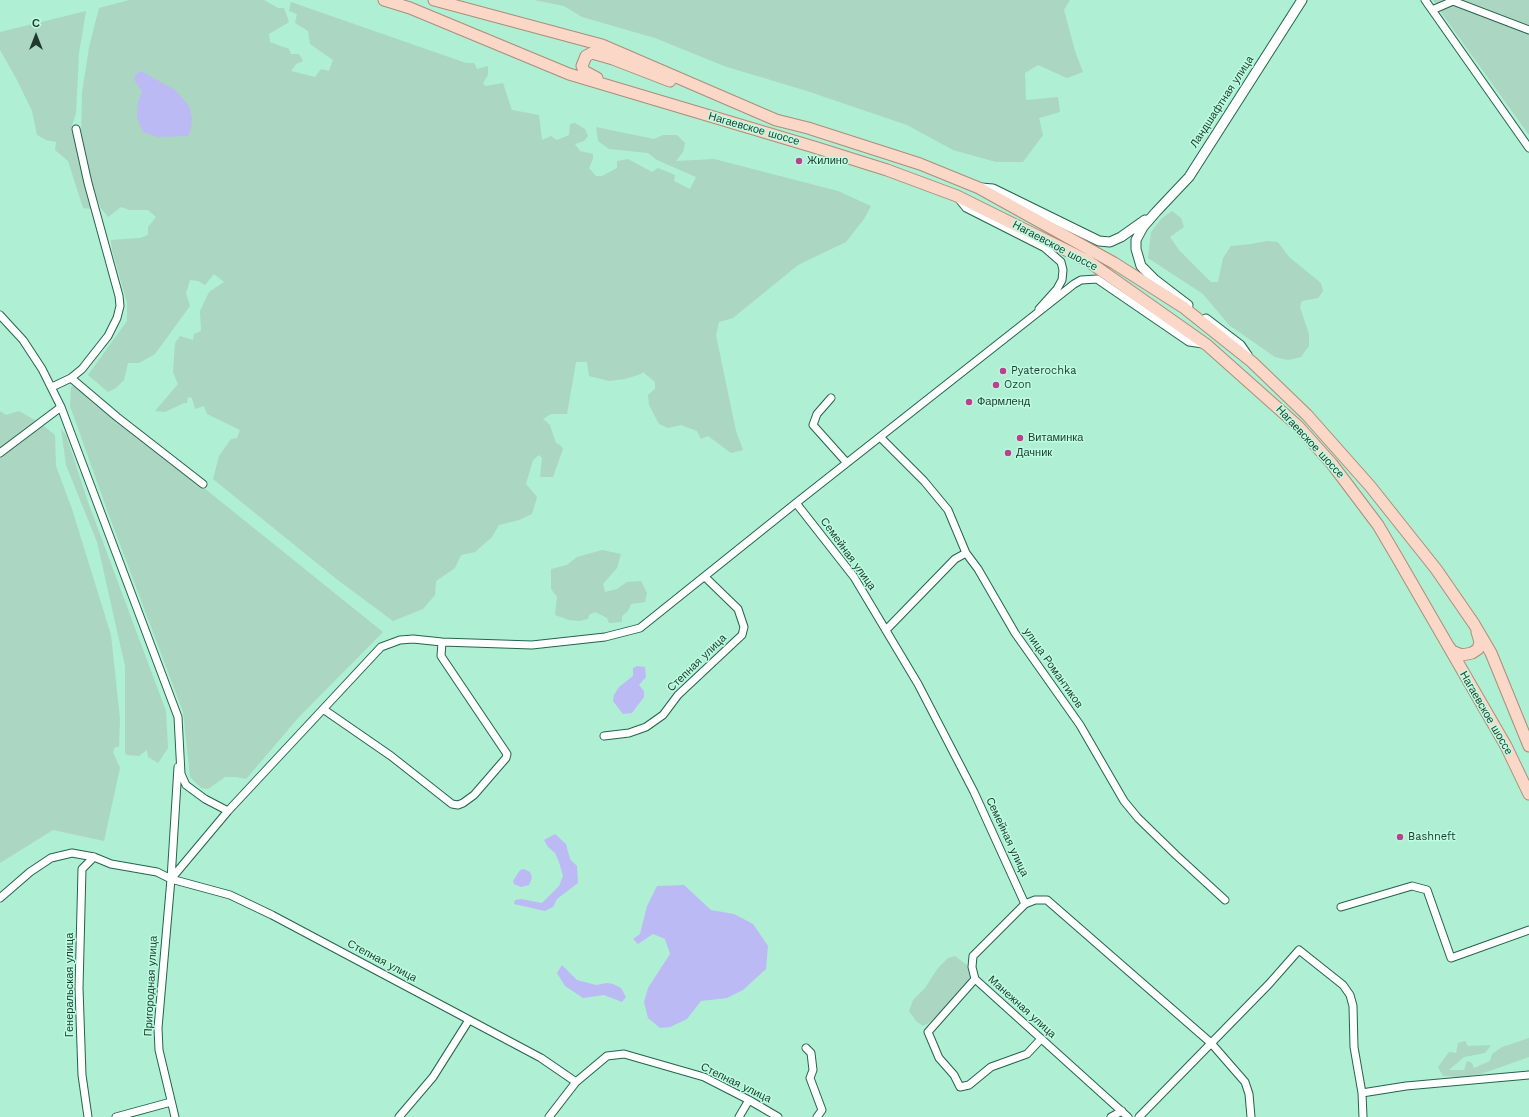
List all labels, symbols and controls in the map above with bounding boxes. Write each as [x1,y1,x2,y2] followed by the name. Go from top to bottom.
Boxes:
[16,16,56,56] north arrow
[32,17,40,30] text: С
[1187,54,1257,150] street label: Ландшафтная улица
[707,110,801,148] street label: Нагаевское шоссе
[807,154,848,168] place label: Жилино
[794,156,804,166] marker: Жилино
[1010,218,1100,274] street label: Нагаевское шоссе
[1011,364,1076,378] place label: Pyaterochka
[998,366,1008,376] marker: Pyaterochka
[1004,378,1031,392] place label: Ozon
[991,380,1001,390] marker: Ozon
[977,395,1030,409] place label: Фармленд
[964,397,974,407] marker: Фармленд
[1273,403,1347,481] street label: Нагаевское шоссе
[1028,431,1083,445] place label: Витаминка
[1015,433,1025,443] marker: Витаминка
[1016,446,1052,460] place label: Дачник
[1003,448,1013,458] marker: Дачник
[817,515,879,593] street label: Семейная улица
[1020,625,1086,711] street label: улица Романтиков
[665,631,729,695] street label: Степная улица
[1457,669,1515,757] street label: Нагаевское шоссе
[983,795,1031,879] street label: Семейная улица
[1408,830,1455,844] place label: Bashneft
[1395,832,1405,842] marker: Bashneft
[63,933,77,1037] street label: Генеральская улица
[142,935,160,1037] street label: Пригородная улица
[345,937,419,985] street label: Степная улица
[985,973,1059,1041] street label: Манежная улица
[698,1060,774,1106] street label: Степная улица

